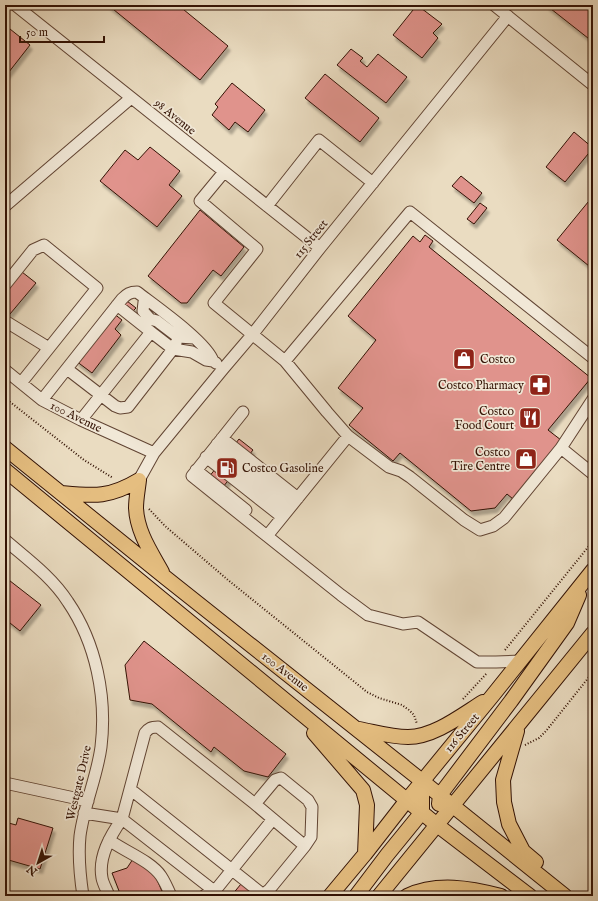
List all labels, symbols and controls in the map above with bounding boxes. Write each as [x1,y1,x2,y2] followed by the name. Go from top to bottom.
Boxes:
[20,18,104,44] scale bar
[26,25,48,40] text: 50 m
[150,95,199,139] street label: 98 Avenue
[291,217,331,261] street label: 115 Street
[451,346,477,372] shop icon: Costco
[480,352,516,367] place label: Costco
[527,372,553,398] pharmacy icon: Costco Pharmacy
[438,378,524,393] place label: Costco Pharmacy
[48,398,105,436] street label: 100 Avenue
[455,404,515,433] place label: Costco Food Court
[517,405,543,431] restaurant icon: Costco Food Court
[451,445,511,474] place label: Costco Tire Centre
[513,446,539,472] shop icon: Costco Tire Centre
[214,455,240,481] fuel station icon: Costco Gasoline
[242,461,324,476] place label: Costco Gasoline
[259,649,312,695] street label: 100 Avenue
[441,710,483,756] street label: 116 Street
[63,744,95,822] street label: Westgate Drive
[18,843,58,883] north arrow
[24,861,41,879] text: N

